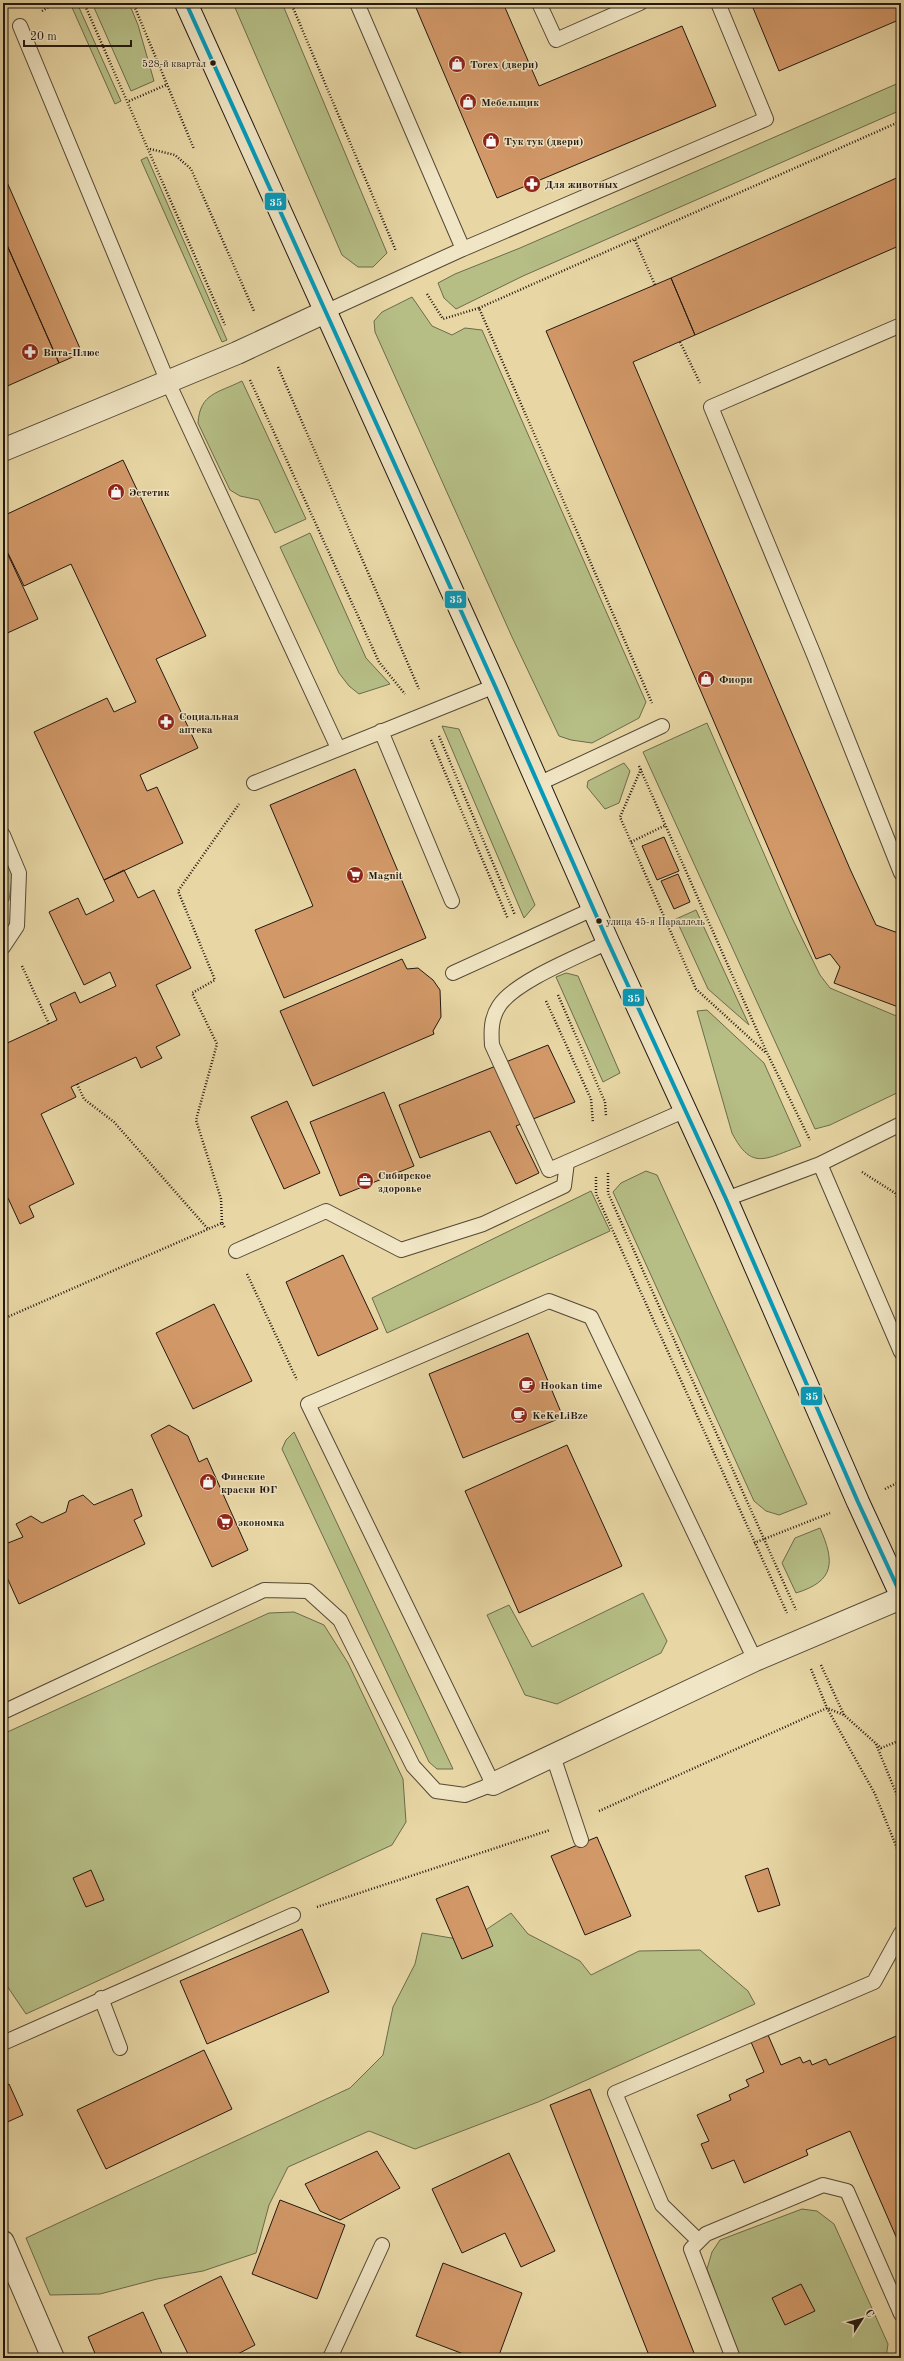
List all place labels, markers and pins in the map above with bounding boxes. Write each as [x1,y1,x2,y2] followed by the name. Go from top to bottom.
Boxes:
[447,54,467,74] shop icon: Torex (двери)
[208,58,218,68] marker: 528-й квартал
[142,59,206,69] place label: 528-й квартал
[470,60,538,71] place label: Torex (двери)
[458,92,478,112] shop icon: Мебельщик
[481,98,539,109] place label: Мебельщик
[481,131,501,151] shop icon: Тук тук (двери)
[504,137,583,148] place label: Тук тук (двери)
[522,174,542,194] pharmacy icon: Для животных
[545,180,618,191] place label: Для животных
[20,342,40,362] pharmacy icon: Вита-Плюс
[43,348,100,359] place label: Вита-Плюс
[106,482,126,502] shop icon: Эстетик
[129,488,170,499] place label: Эстетик
[696,669,716,689] shop icon: Фиори
[719,675,752,686] place label: Фиори
[156,712,176,732] pharmacy icon: Социальная аптека
[179,712,239,736] place label: Социальная аптека
[345,865,365,885] supermarket icon: Magnit
[368,871,403,882] place label: Magnit
[594,916,604,926] marker: улица 45-я Параллель
[606,917,705,927] place label: улица 45-я Параллель
[355,1171,375,1191] office icon: Сибирское здоровье
[378,1171,431,1195] place label: Сибирское здоровье
[517,1375,537,1395] cafe icon: Hookan time
[540,1381,602,1392] place label: Hookan time
[509,1405,529,1425] cafe icon: KeKeLiBze
[532,1411,588,1422] place label: KeKeLiBze
[198,1472,218,1492] shop icon: Финские краски ЮГ
[221,1472,277,1496] place label: Финские краски ЮГ
[215,1512,235,1532] supermarket icon: экономка
[238,1518,285,1529] place label: экономка

